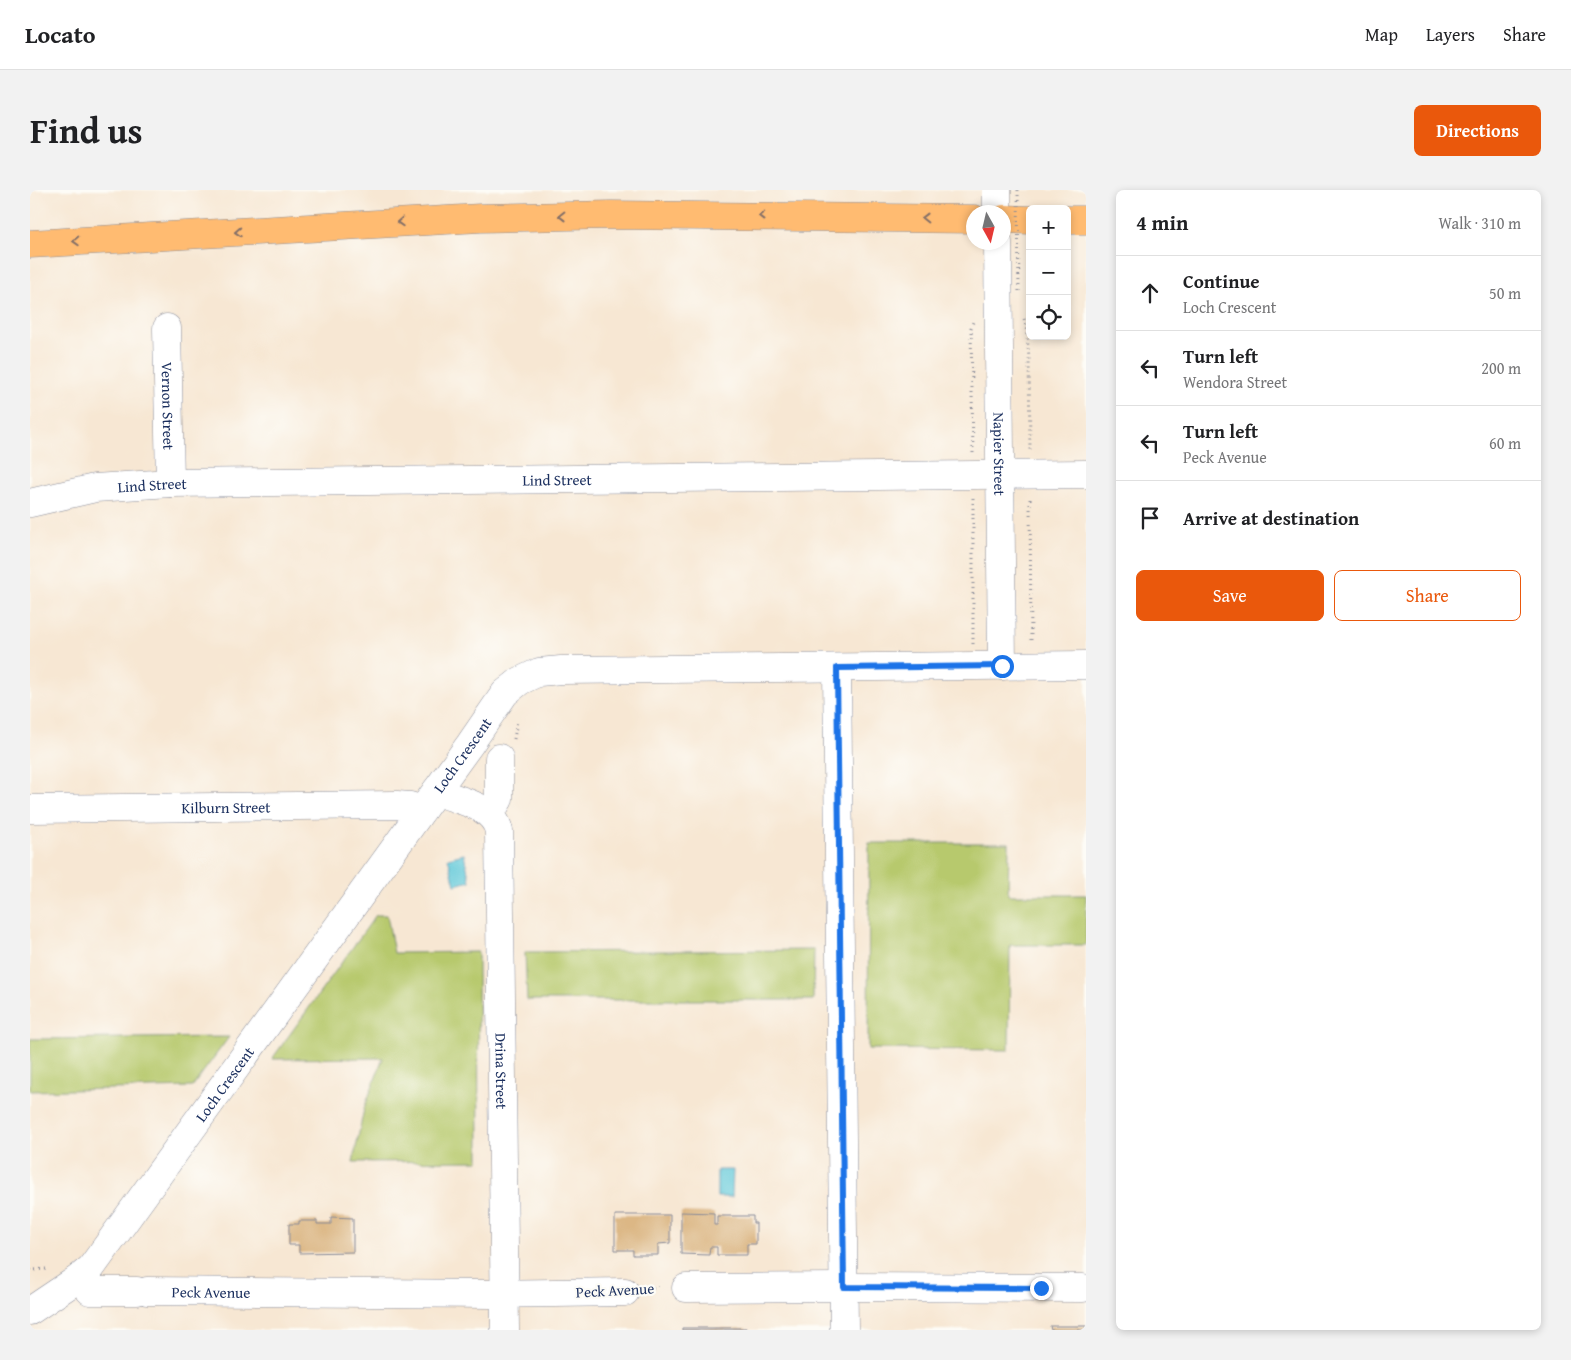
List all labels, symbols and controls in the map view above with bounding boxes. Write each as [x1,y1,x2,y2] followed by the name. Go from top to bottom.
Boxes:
[25,17,96,52] text: Locato
[1365,21,1398,48] text: Map
[1426,21,1475,48] text: Layers
[1503,21,1546,48] text: Share
[30,105,143,156] text: Find us
[1414,105,1541,156] button: Directions
[966,205,1011,250] north arrow
[1026,205,1071,340] map controls
[1026,205,1071,250] button: +
[1136,207,1188,238] text: 4 min
[558,211,566,221] one-way arrow
[758,211,766,222] one-way arrow
[1438,211,1521,235] text: Walk · 310 m
[921,213,928,223] one-way arrow
[396,216,404,227] one-way arrow
[234,226,242,237] one-way arrow
[71,236,79,247] one-way arrow
[1026,250,1071,295] button: −
[1183,267,1260,295] text: Continue
[1136,279,1164,307] icon: ahead
[1489,281,1521,305] text: 50 m
[1026,295,1071,340] button: locate
[1183,295,1276,319] text: Loch Crescent
[1183,342,1258,370] text: Turn left
[1136,354,1164,382] icon: left
[1481,356,1521,380] text: 200 m
[157,362,180,451] street label: Vernon Street
[1183,370,1287,394] text: Wendora Street
[989,412,1011,497] street label: Napier Street
[1183,417,1258,445] text: Turn left
[1136,429,1164,457] icon: left
[1489,431,1521,455] text: 60 m
[1183,445,1267,469] text: Peck Avenue
[522,468,593,490] street label: Lind Street
[117,472,188,497] street label: Lind Street
[1136,504,1164,532] icon: arrive
[1183,504,1359,532] text: Arrive at destination
[1136,570,1324,621] button: Save
[1334,570,1521,621] button: Share
[991,655,1014,678] route start
[428,712,496,797] street label: Loch Crescent
[181,796,271,818] street label: Kilburn Street
[491,1033,513,1110] street label: Drina Street
[190,1042,259,1126] street label: Loch Crescent
[575,1277,655,1303] street label: Peck Avenue
[1030,1277,1053,1300] route end
[172,1281,250,1302] street label: Peck Avenue

